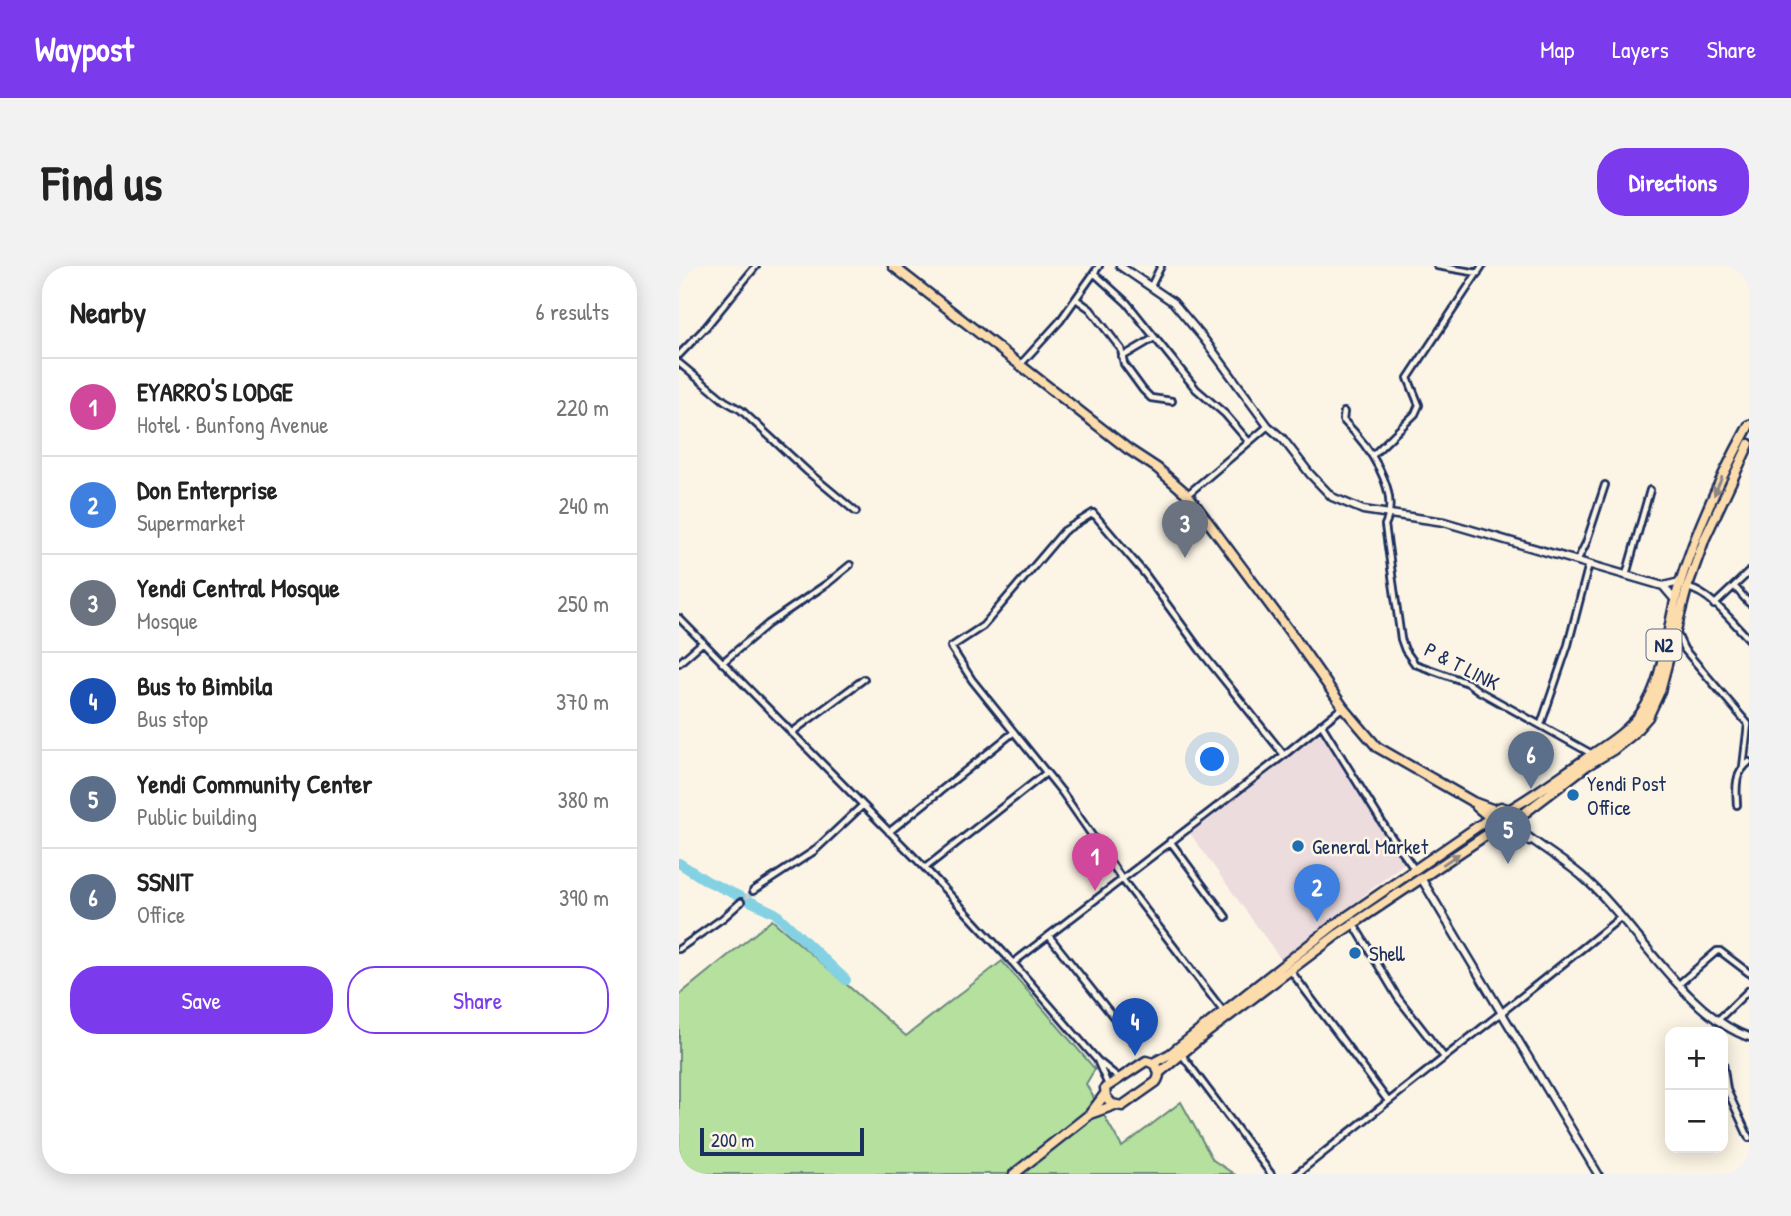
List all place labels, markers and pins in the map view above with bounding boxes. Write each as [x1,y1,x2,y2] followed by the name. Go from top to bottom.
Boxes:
[1162,500,1208,558] pin: 3
[1508,731,1554,789] pin: 6
[1587,769,1667,822] place label: Yendi Post Office
[1565,787,1581,803] marker: Yendi Post Office
[1485,806,1531,864] pin: 5
[1312,832,1429,861] place label: General Market
[1072,833,1118,891] pin: 1
[1290,838,1306,854] marker: General Market
[1294,864,1340,922] pin: 2
[1369,939,1406,968] place label: Shell
[1347,945,1363,961] marker: Shell
[1112,998,1158,1056] pin: 4

